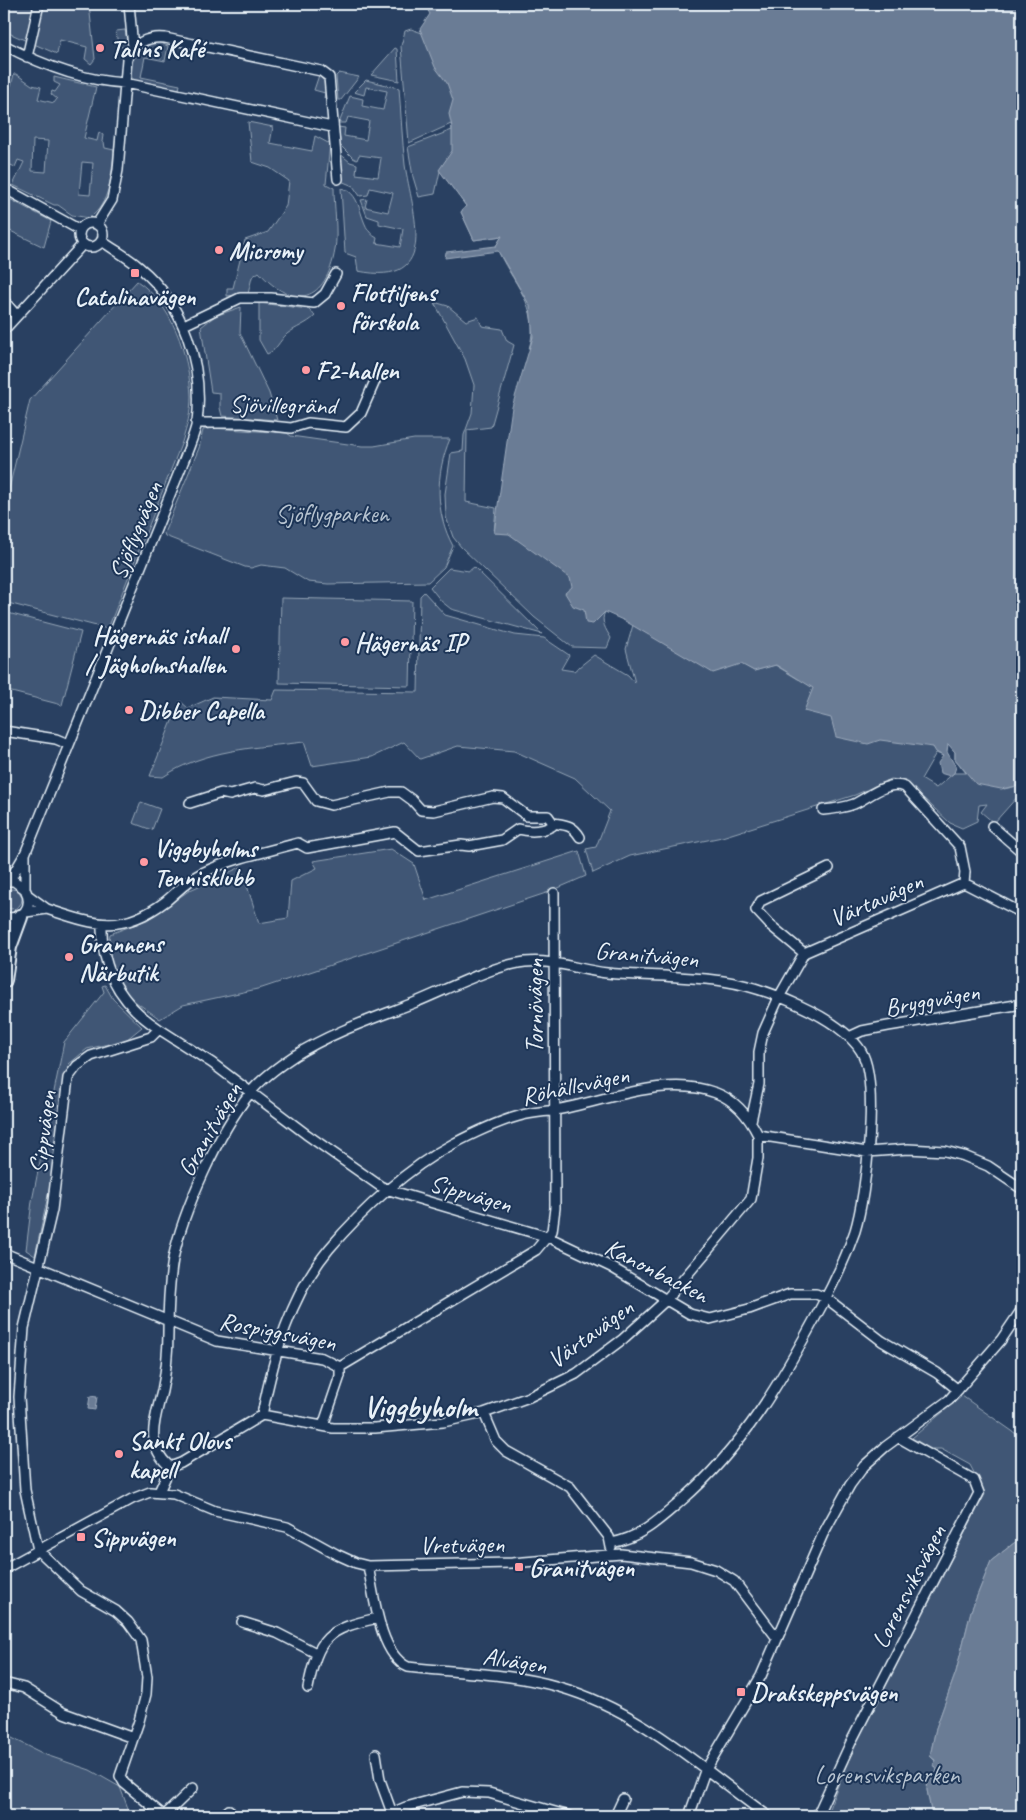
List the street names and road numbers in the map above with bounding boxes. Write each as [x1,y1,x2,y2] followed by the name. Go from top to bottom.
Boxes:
[229,388,341,422] street label: Sjövillegränd
[102,476,170,584] street label: Sjöflygvägen
[825,865,929,935] street label: Värtavägen
[594,935,701,976] street label: Granitvägen
[519,958,551,1053] street label: Tornövägen
[882,976,983,1024] street label: Bryggvägen
[518,1059,633,1113] street label: Röhällsvägen
[170,1076,250,1182] street label: Granitvägen
[22,1088,64,1176] street label: Sippvägen
[426,1167,516,1221] street label: Sippvägen
[599,1231,715,1311] street label: Kanonbacken
[541,1291,641,1376] street label: Värtavägen
[217,1305,340,1359] street label: Rospiggsvägen
[864,1519,954,1654] street label: Lorensviksvägen
[419,1528,505,1562] street label: Vretvägen
[481,1640,550,1682] street label: Alvägen

